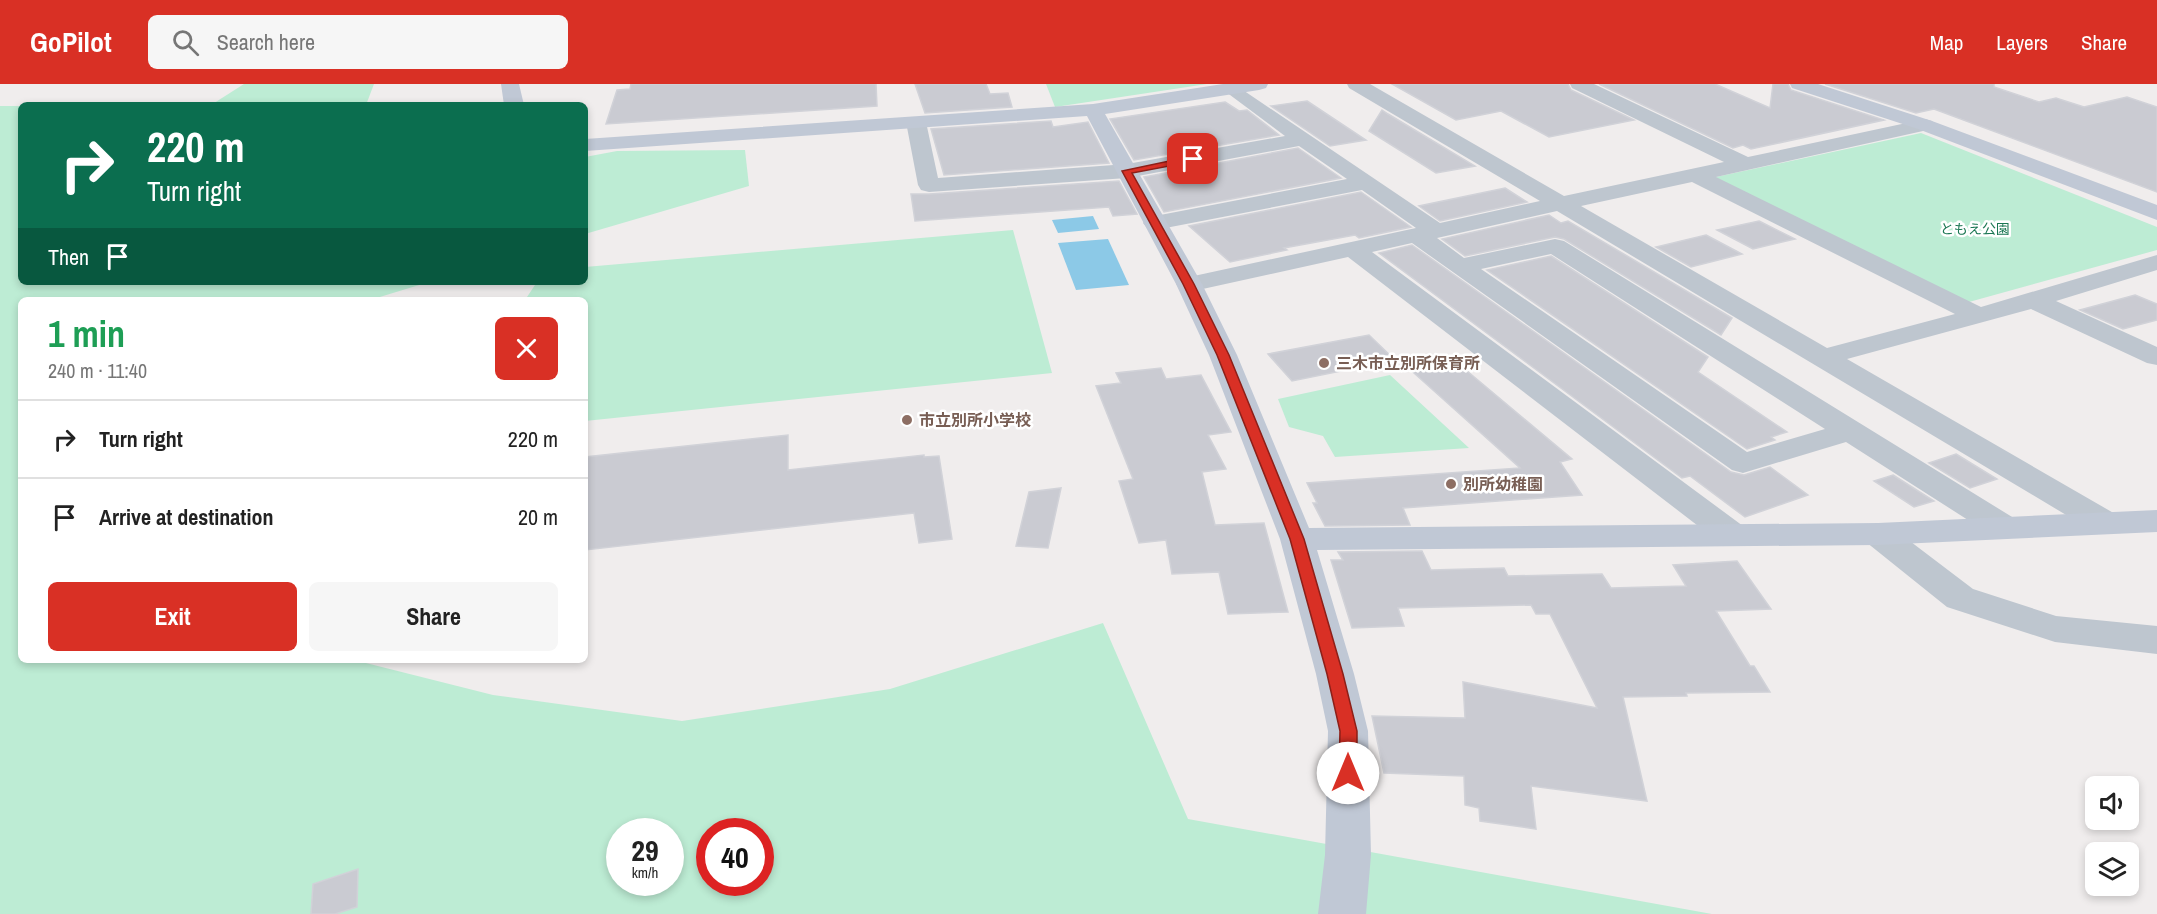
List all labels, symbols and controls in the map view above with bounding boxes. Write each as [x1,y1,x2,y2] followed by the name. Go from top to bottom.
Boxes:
[148,15,568,69] search box
[30,23,112,61] text: GoPilot
[169,26,202,59] icon: search
[217,27,315,57] text: Search here
[1930,28,1963,57] text: Map
[1996,28,2048,57] text: Layers
[2081,28,2127,57] text: Share
[147,119,245,175] text: 220 m
[48,126,126,204] icon: right
[1167,133,1218,184] pin
[1176,142,1209,175] icon: arrive
[147,173,241,209] text: Turn right
[1940,220,2010,238] park label: ともえ公園
[101,240,134,273] icon: arrive
[48,242,89,272] text: Then
[48,310,125,358] text: 1 min
[495,317,558,380] button: close
[1336,352,1480,374] place label: 三木市立別所保育所
[1317,356,1331,370] marker: 三木市立別所保育所
[48,357,147,384] text: 240 m · 11:40
[919,409,1031,431] place label: 市立別所小学校
[900,413,914,427] marker: 市立別所小学校
[48,423,81,456] icon: right
[99,424,183,454] text: Turn right
[508,424,558,454] text: 220 m
[1463,473,1543,495] place label: 別所幼稚園
[1444,477,1458,491] marker: 別所幼稚園
[48,501,81,534] icon: arrive
[99,502,273,532] text: Arrive at destination
[518,502,558,532] text: 20 m
[48,582,297,651] button: Exit
[309,582,558,651] button: Share
[1316,741,1380,805] position arrow
[2085,776,2139,896] map controls
[2085,776,2139,830] button: sound
[696,818,774,896] speed limit sign: 40
[631,830,659,870] text: 29
[2085,842,2139,896] button: layers
[632,862,658,883] text: km/h

